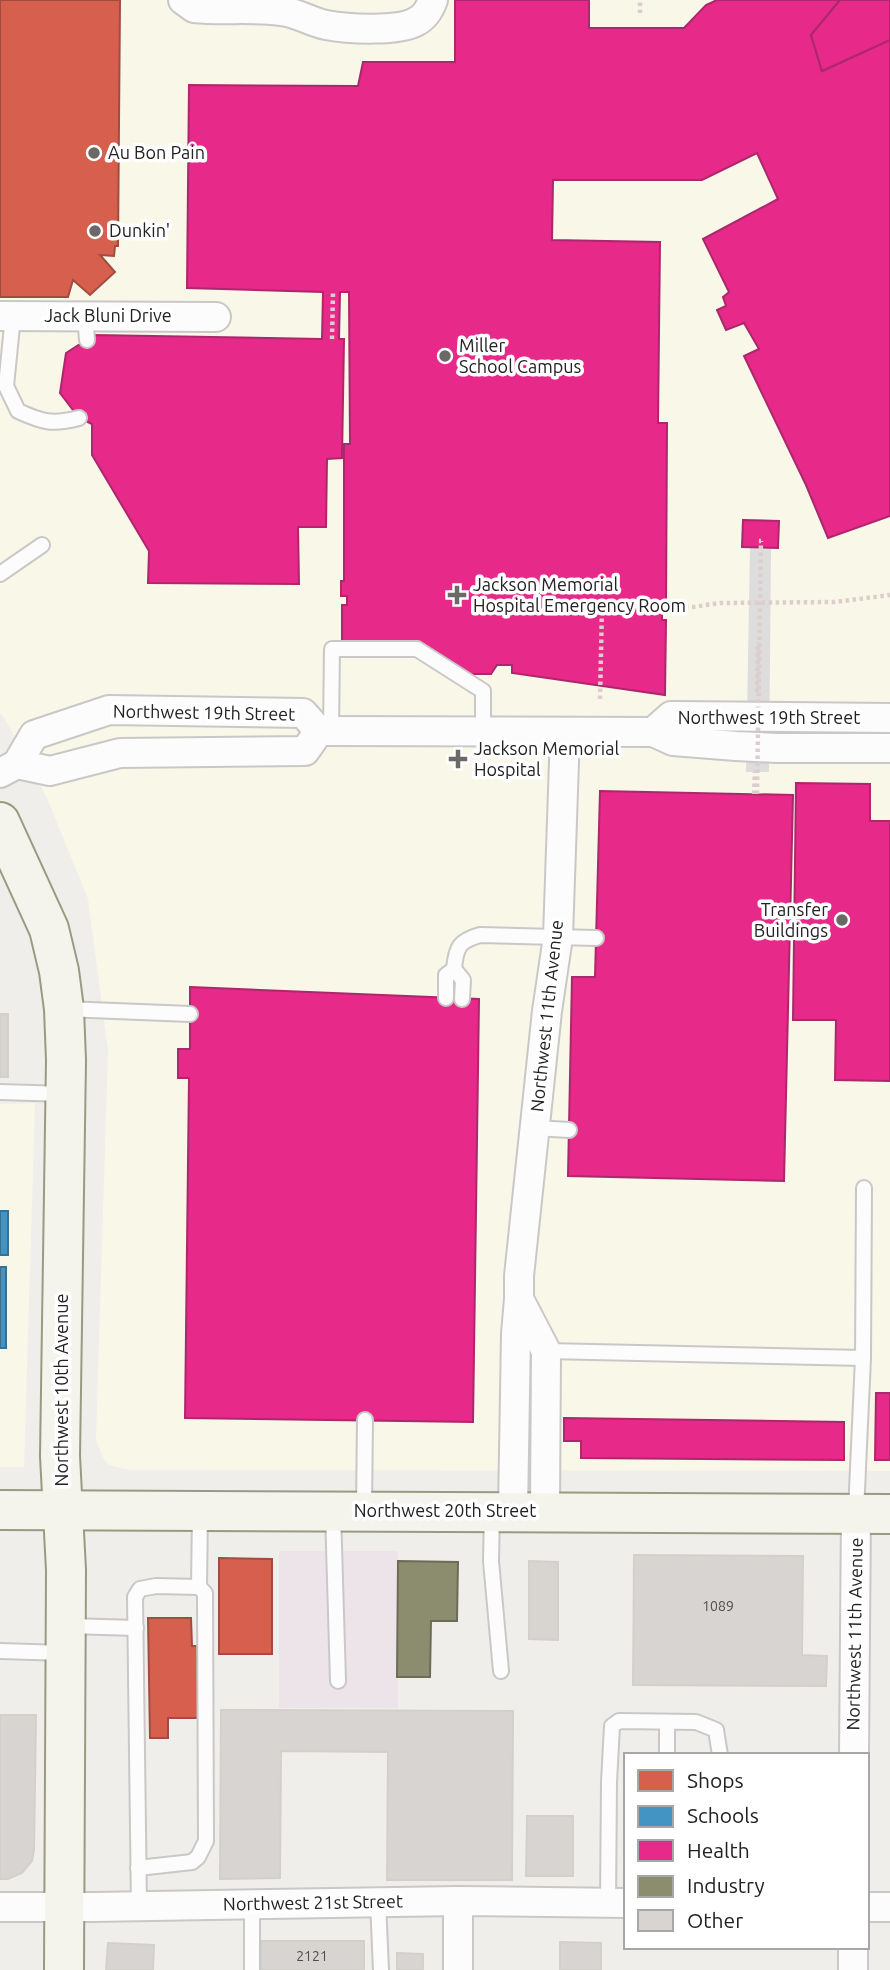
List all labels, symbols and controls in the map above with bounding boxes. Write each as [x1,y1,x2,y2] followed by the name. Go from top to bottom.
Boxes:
[108,142,205,162] place label: Au Bon Pain
[86,145,102,161] marker: Au Bon Pain
[109,220,170,240] place label: Dunkin'
[87,223,103,239] marker: Dunkin'
[44,305,172,325] street label: Jack Bluni Drive
[459,335,582,376] place label: Miller School Campus
[437,348,453,364] marker: Miller School Campus
[473,574,686,615] place label: Jackson Memorial Hospital Emergency Room
[447,585,467,605] marker: Jackson Memorial Hospital Emergency Room
[113,700,295,724] street label: Northwest 19th Street
[678,707,860,727] street label: Northwest 19th Street
[474,738,619,779] place label: Jackson Memorial Hospital
[448,749,468,769] marker: Jackson Memorial Hospital
[754,899,828,940] place label: Transfer Buildings
[834,912,850,928] marker: Transfer Buildings
[526,919,566,1113] street label: Northwest 11th Avenue
[51,1294,71,1486] street label: Northwest 10th Avenue
[354,1500,536,1520] street label: Northwest 20th Street
[842,1537,866,1731] street label: Northwest 11th Avenue
[702,1598,734,1614] house number: 1089
[624,1753,869,1949] legend
[687,1768,744,1792] text: Shops
[687,1803,759,1827] text: Schools
[687,1838,750,1862] text: Health
[687,1873,765,1897] text: Industry
[223,1890,403,1914] street label: Northwest 21st Street
[687,1908,743,1932] text: Other
[296,1948,328,1964] house number: 2121

